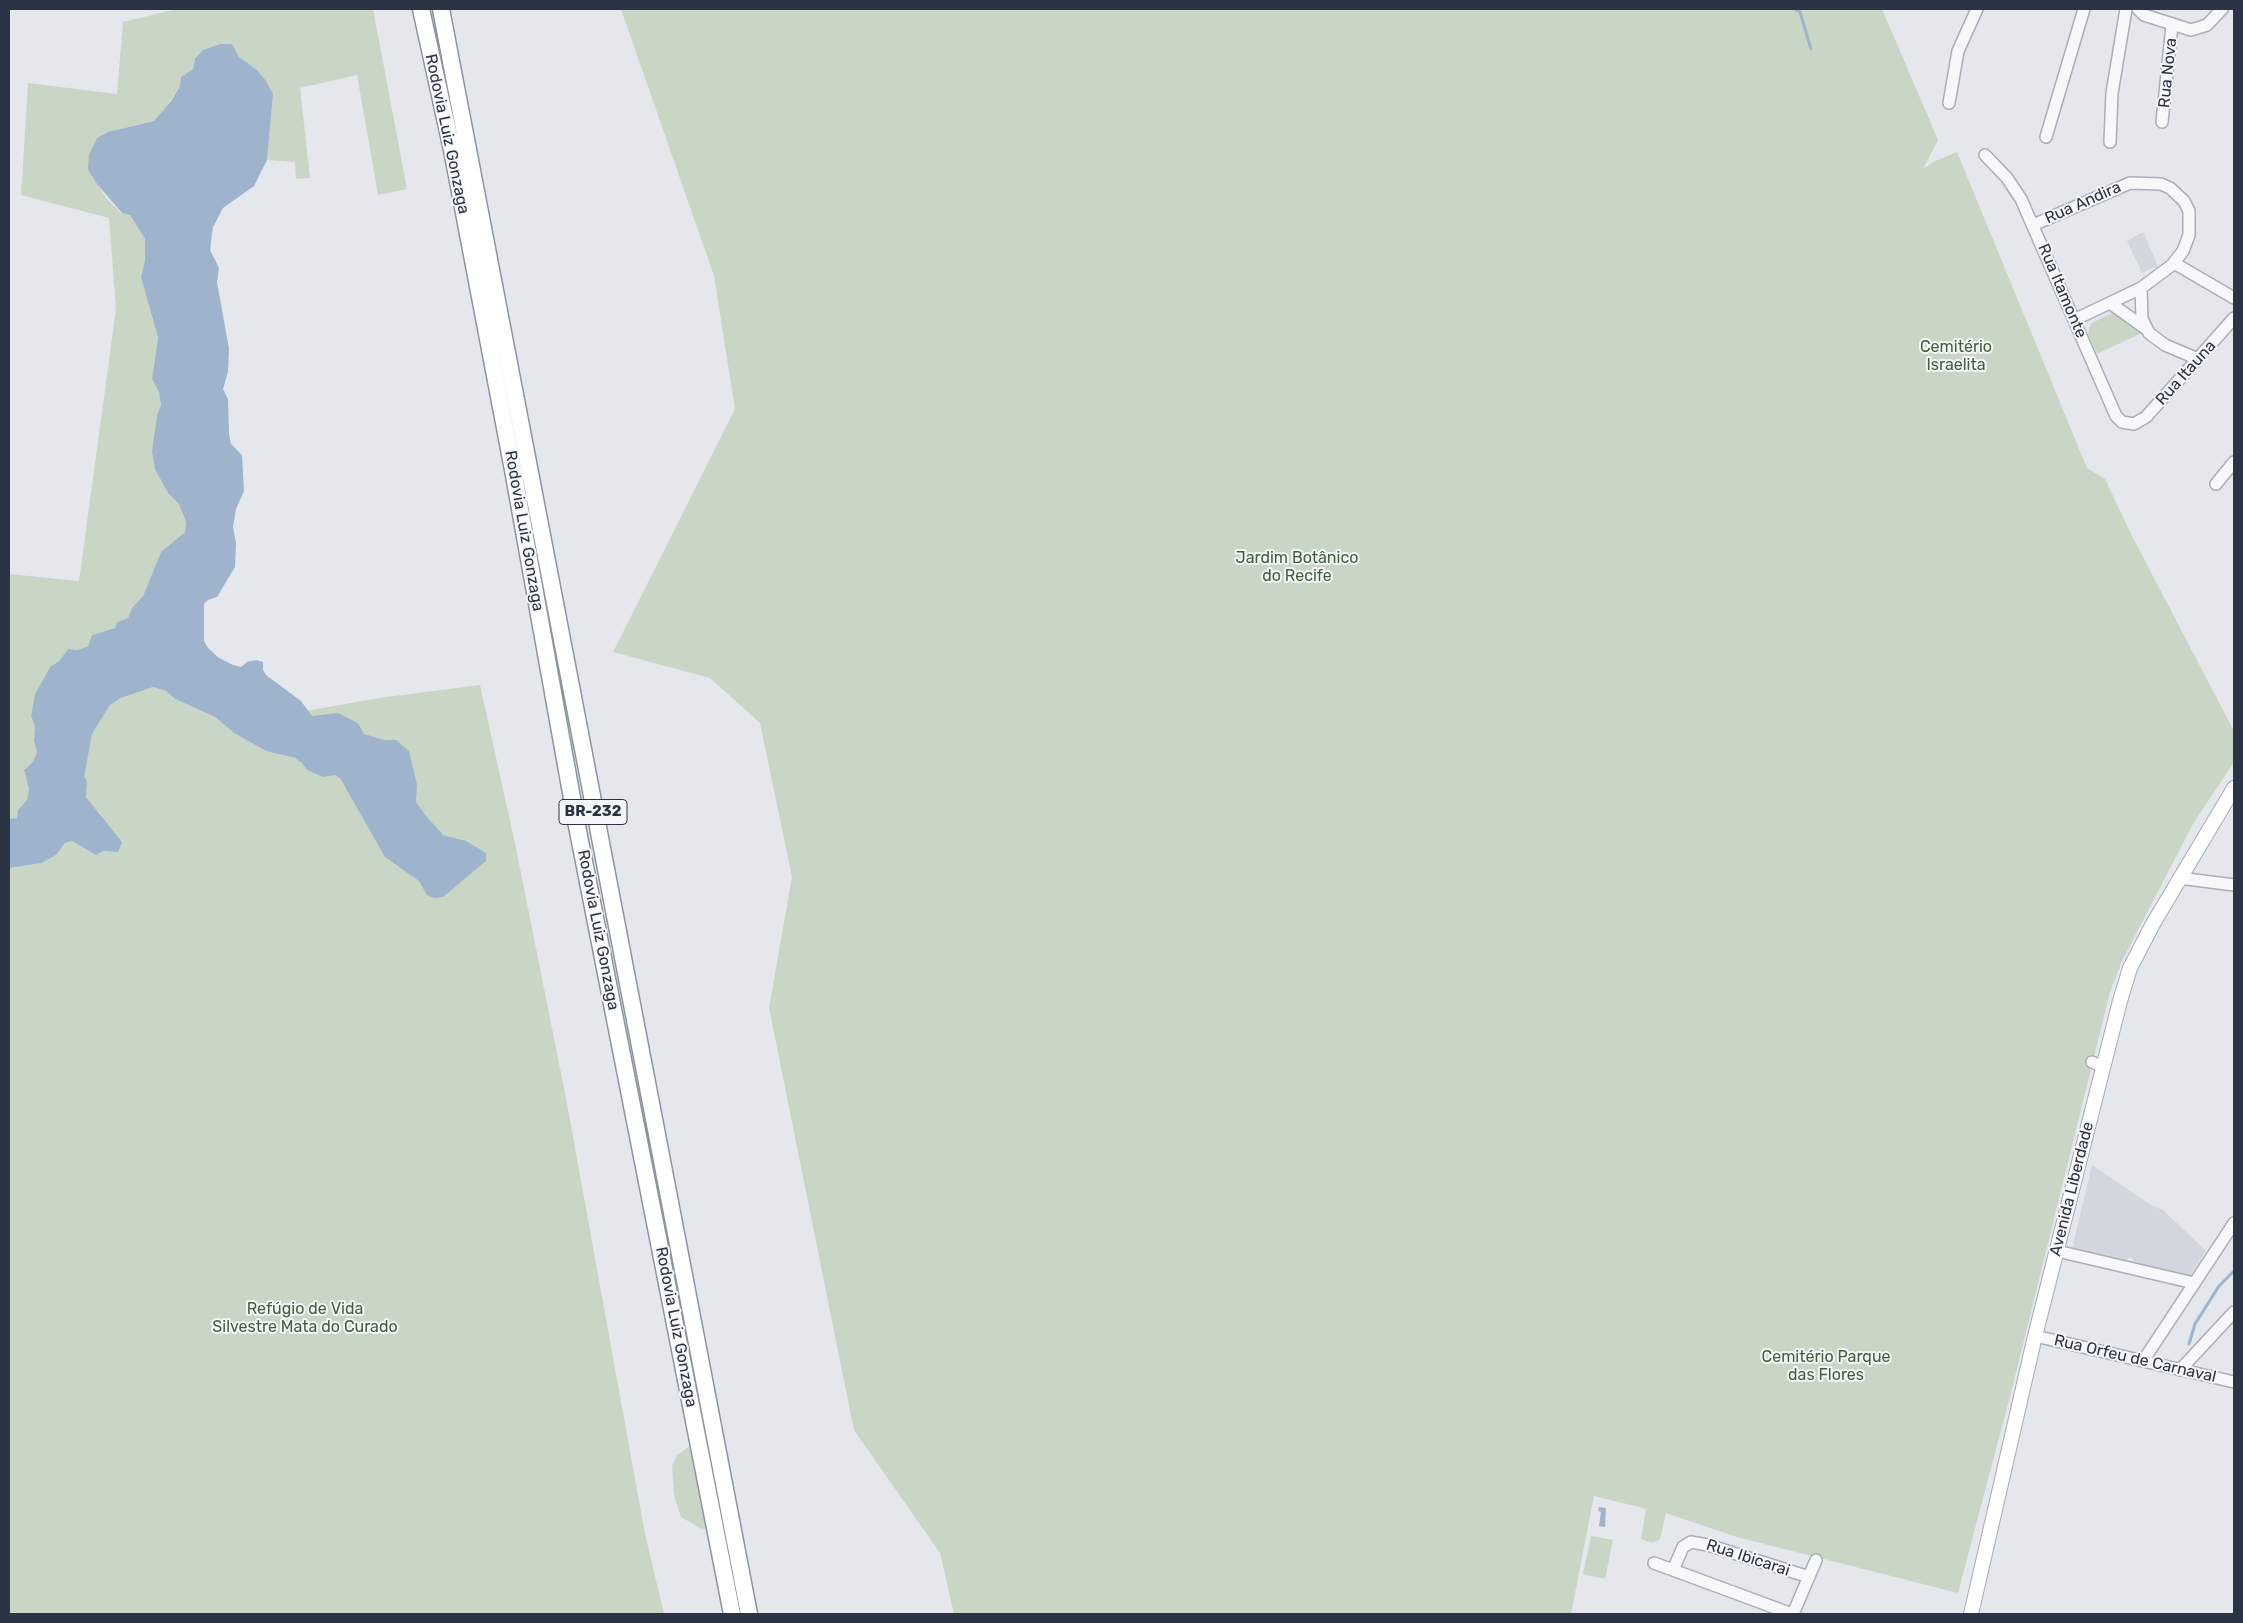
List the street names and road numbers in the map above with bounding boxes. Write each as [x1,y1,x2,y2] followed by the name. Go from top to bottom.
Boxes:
[2155,37,2181,109] street label: Rua Nova
[421,52,473,216] street label: Rodovia Luiz Gonzaga
[2042,178,2124,228] street label: Rua Andira
[2034,241,2090,341] street label: Rua Itamonte
[2152,337,2220,409] street label: Rua Itauna
[500,449,548,613] street label: Rodovia Luiz Gonzaga
[559,800,627,824] road number: BR-232
[573,848,623,1012] street label: Rodovia Luiz Gonzaga
[2046,1120,2098,1258] street label: Avenida Liberdade
[651,1245,701,1409] street label: Rodovia Luiz Gonzaga
[2052,1331,2218,1387] street label: Rua Orfeu de Carnaval
[1704,1535,1792,1581] street label: Rua Ibicarai

